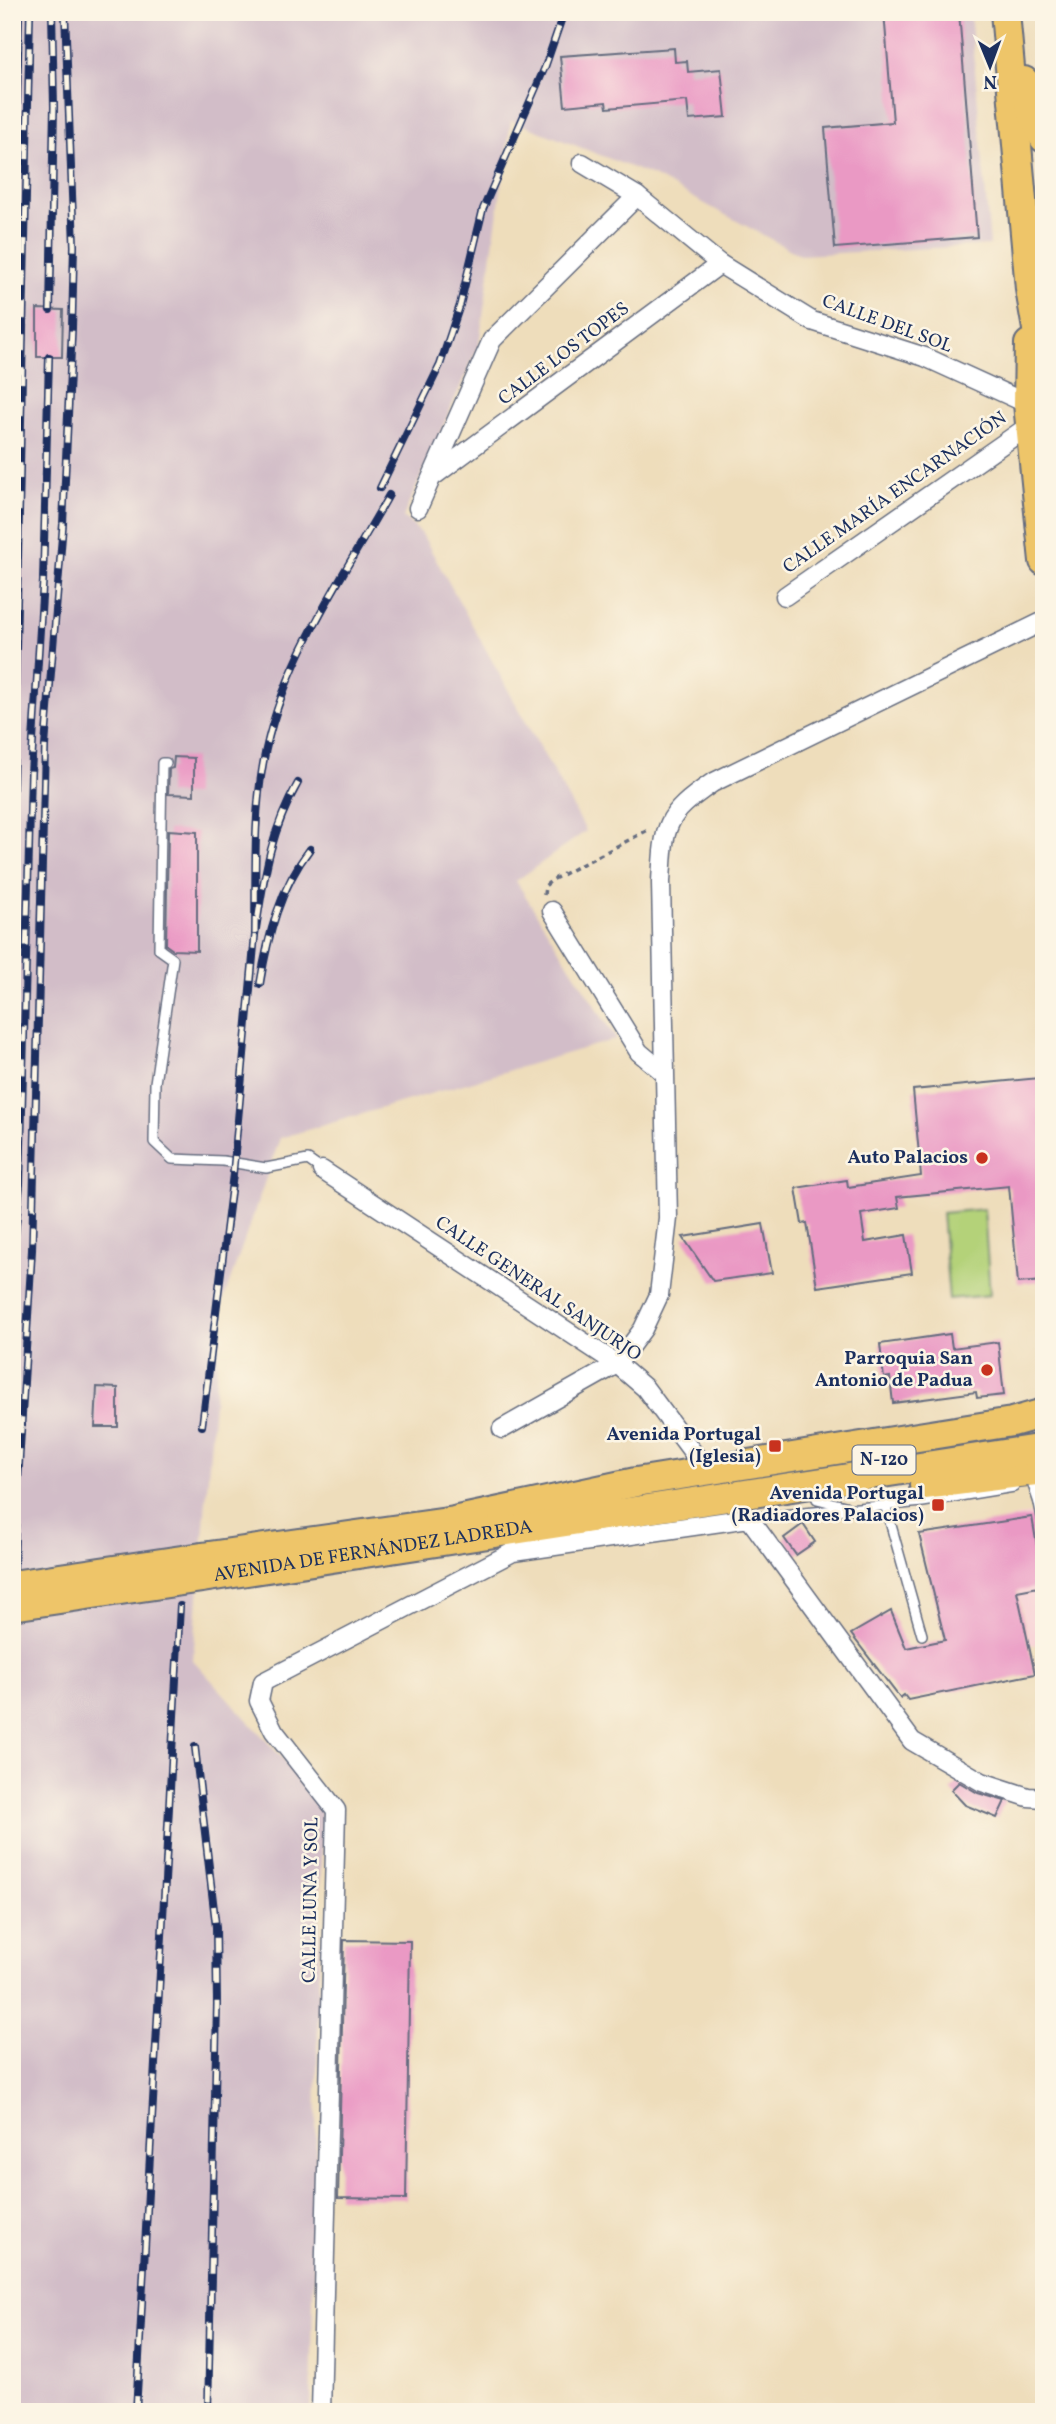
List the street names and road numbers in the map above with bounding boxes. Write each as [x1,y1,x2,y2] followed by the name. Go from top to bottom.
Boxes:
[818,288,956,360] street label: CALLE DEL SOL
[493,296,635,412] street label: CALLE LOS TOPES
[778,406,1012,580] street label: CALLE MARÍA ENCARNACIÓN
[430,1210,646,1368] street label: CALLE GENERAL SANJURJO
[852,1446,916,1475] road number: N-120
[212,1514,534,1589] street label: AVENIDA DE FERNÁNDEZ LADREDA
[297,1816,325,1983] street label: CALLE LUNA Y SOL

